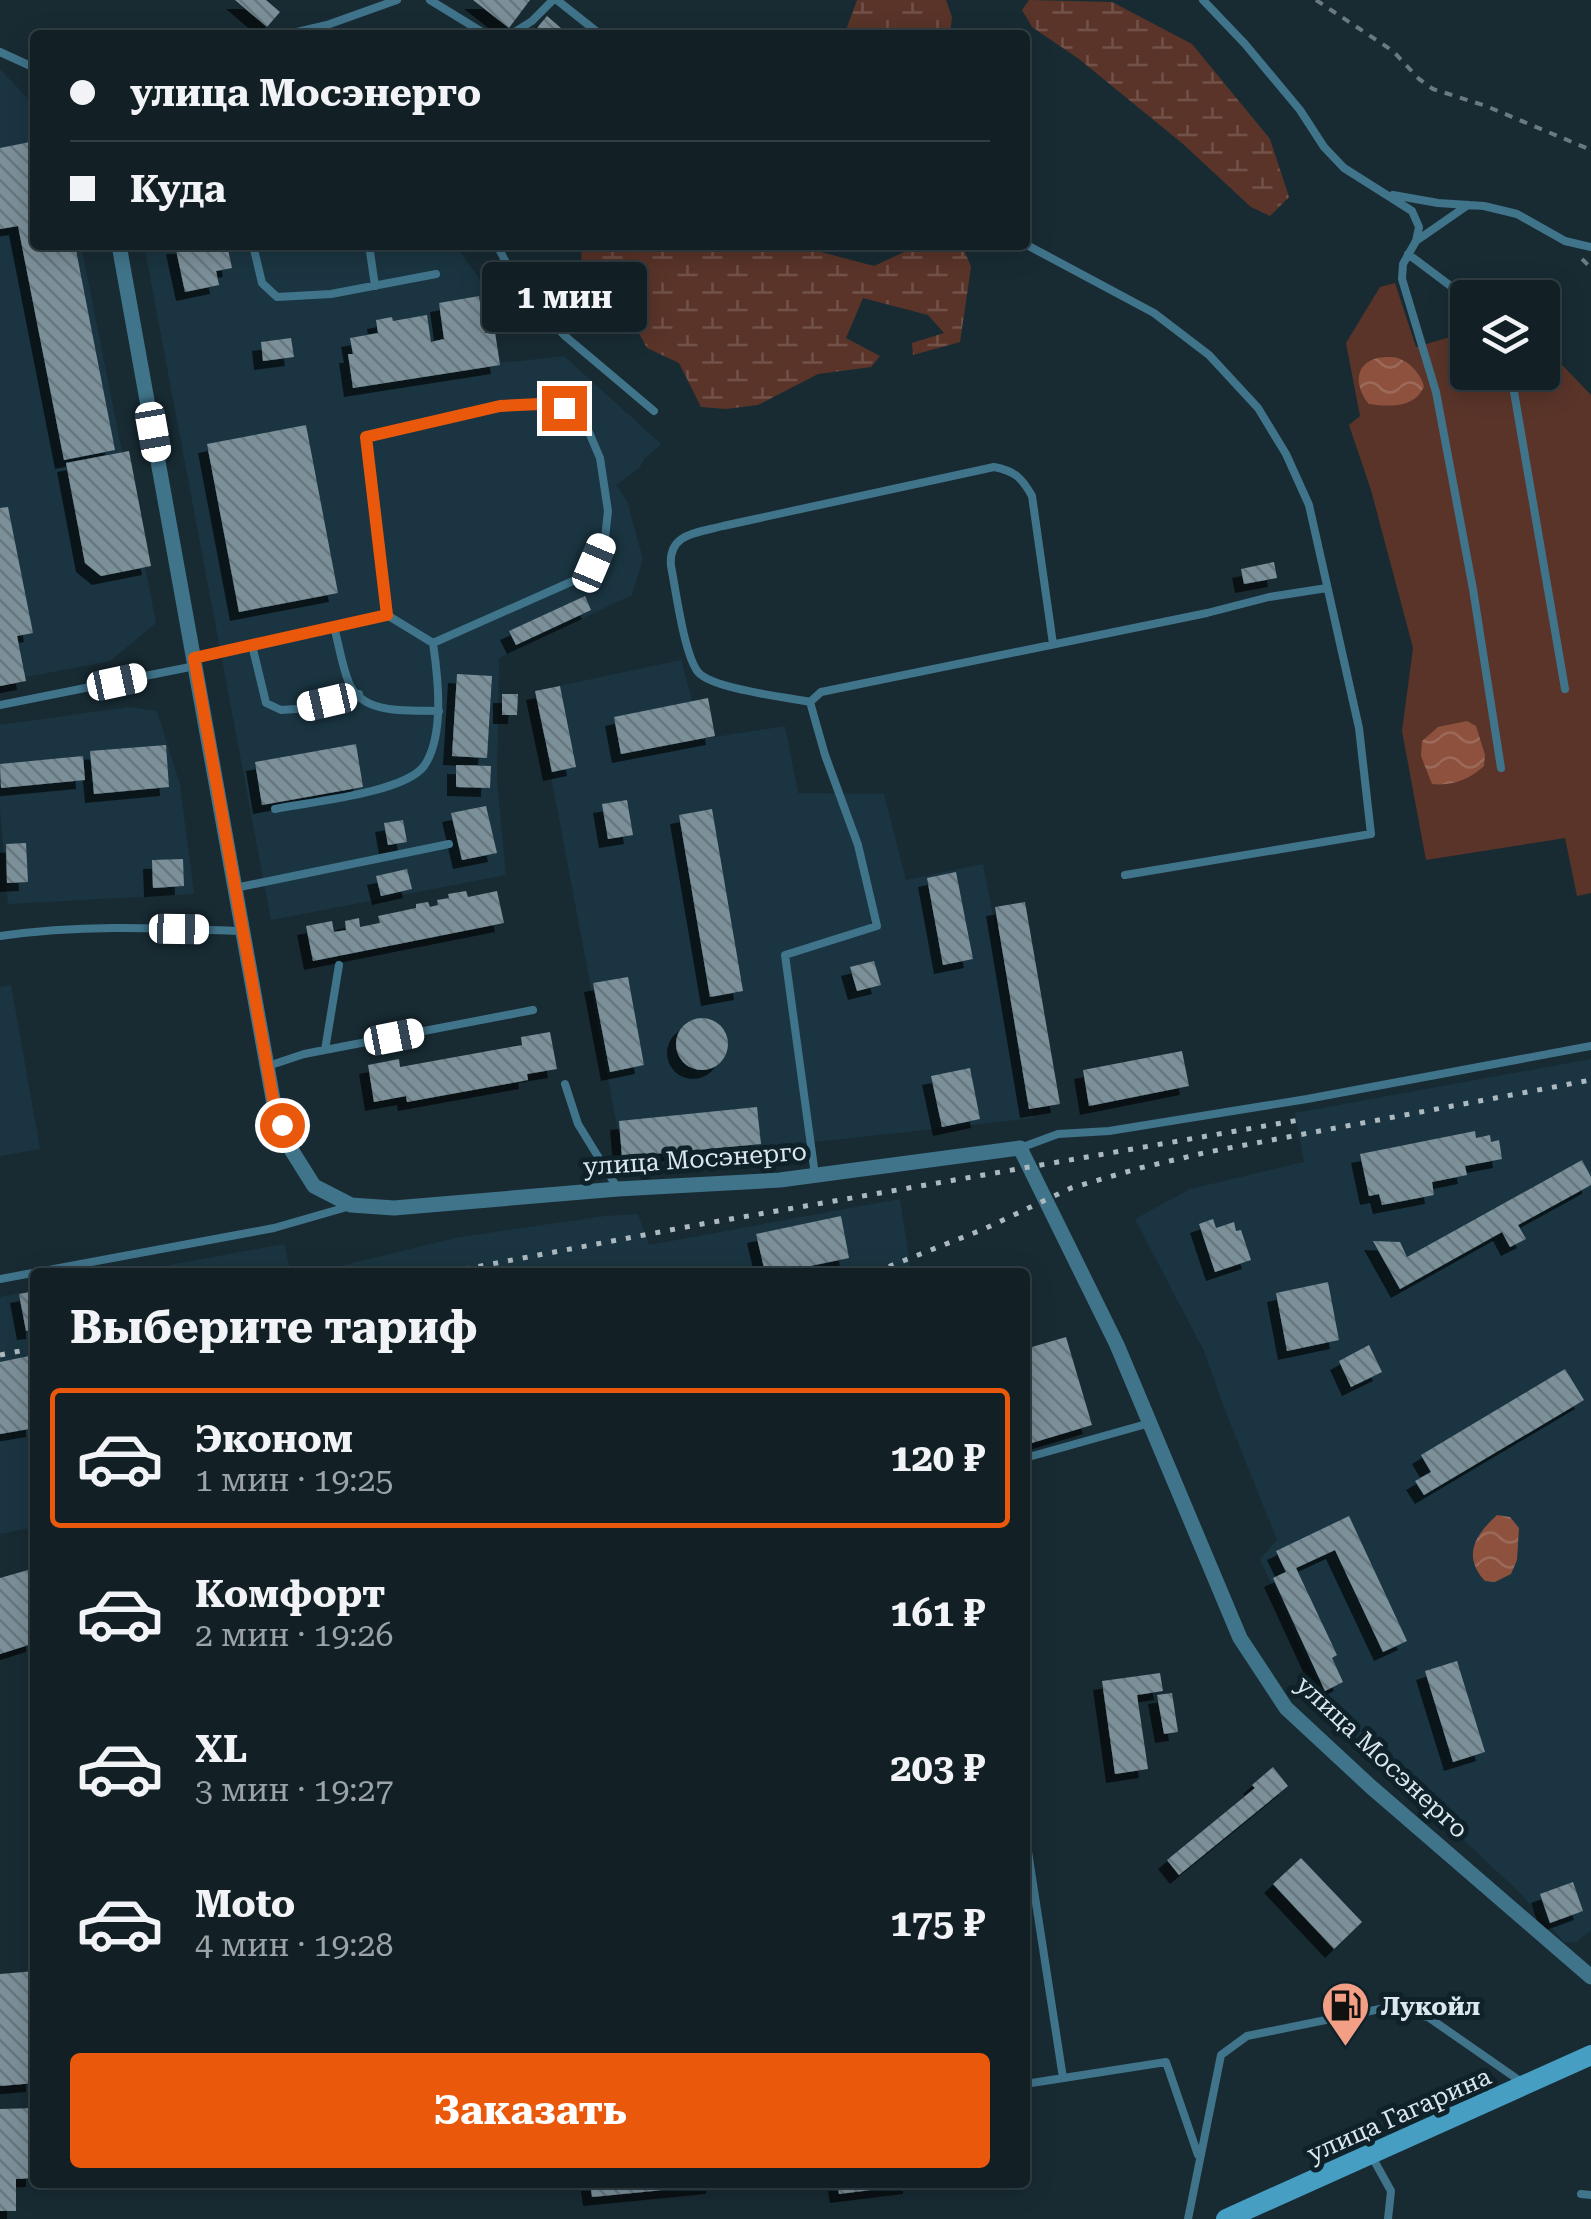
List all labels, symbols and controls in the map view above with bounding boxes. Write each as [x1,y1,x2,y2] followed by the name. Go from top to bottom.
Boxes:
[130,71,481,115] text: улица Мосэнерго
[130,167,226,211] text: Куда
[482,263,646,333] callout: 1 мин
[517,278,612,316] text: 1 мин
[1450,280,1560,390] map controls
[1450,280,1560,390] button: layers
[542,386,587,431] route end
[133,400,173,464] car
[568,530,620,596] car
[85,661,149,703] car
[294,681,360,723] car
[149,913,209,945] car
[362,1017,426,1057] car
[260,1103,305,1148] route start
[582,1137,808,1181] street label: улица Мосэнерго
[70,1301,478,1354] text: Выберите тариф
[75,1413,165,1503] icon: car
[195,1417,353,1461] text: Эконом
[890,1436,985,1480] text: 120 ₽
[195,1461,393,1499] text: 1 мин · 19:25
[75,1568,165,1658] icon: car
[195,1572,385,1616] text: Комфорт
[890,1591,985,1635] text: 161 ₽
[195,1616,393,1654] text: 2 мин · 19:26
[1290,1670,1474,1844] street label: улица Мосэнерго
[75,1723,165,1813] icon: car
[195,1727,247,1771] text: XL
[890,1746,985,1790] text: 203 ₽
[195,1771,393,1809] text: 3 мин · 19:27
[75,1878,165,1968] icon: car
[195,1882,295,1926] text: Moto
[890,1901,985,1945] text: 175 ₽
[195,1926,393,1964] text: 4 мин · 19:28
[1320,1980,1372,2048] fuel station icon: Лукойл
[1381,1992,1480,2021] place label: Лукойл
[70,2053,990,2168] button: Заказать
[1303,2061,1496,2169] street label: улица Гагарина

